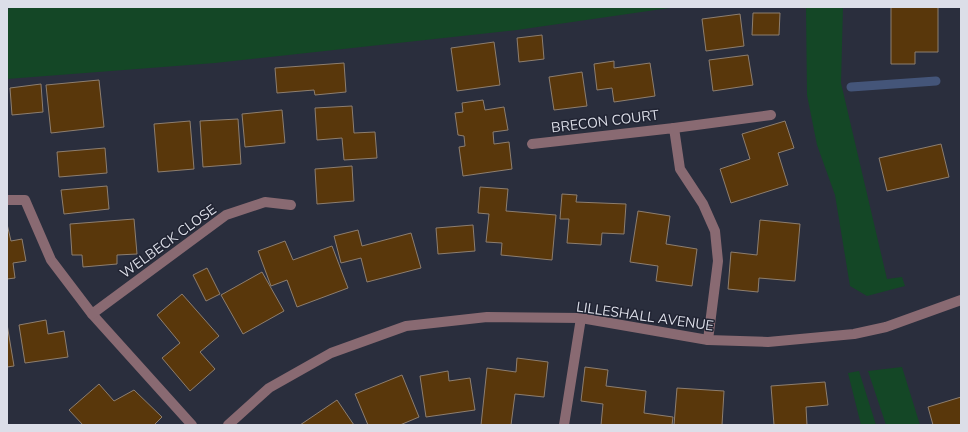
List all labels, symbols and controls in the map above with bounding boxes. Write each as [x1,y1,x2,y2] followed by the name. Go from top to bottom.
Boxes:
[550,105,661,138] street label: BRECON COURT
[116,200,220,283] street label: WELBECK CLOSE
[575,297,715,336] street label: LILLESHALL AVENUE

